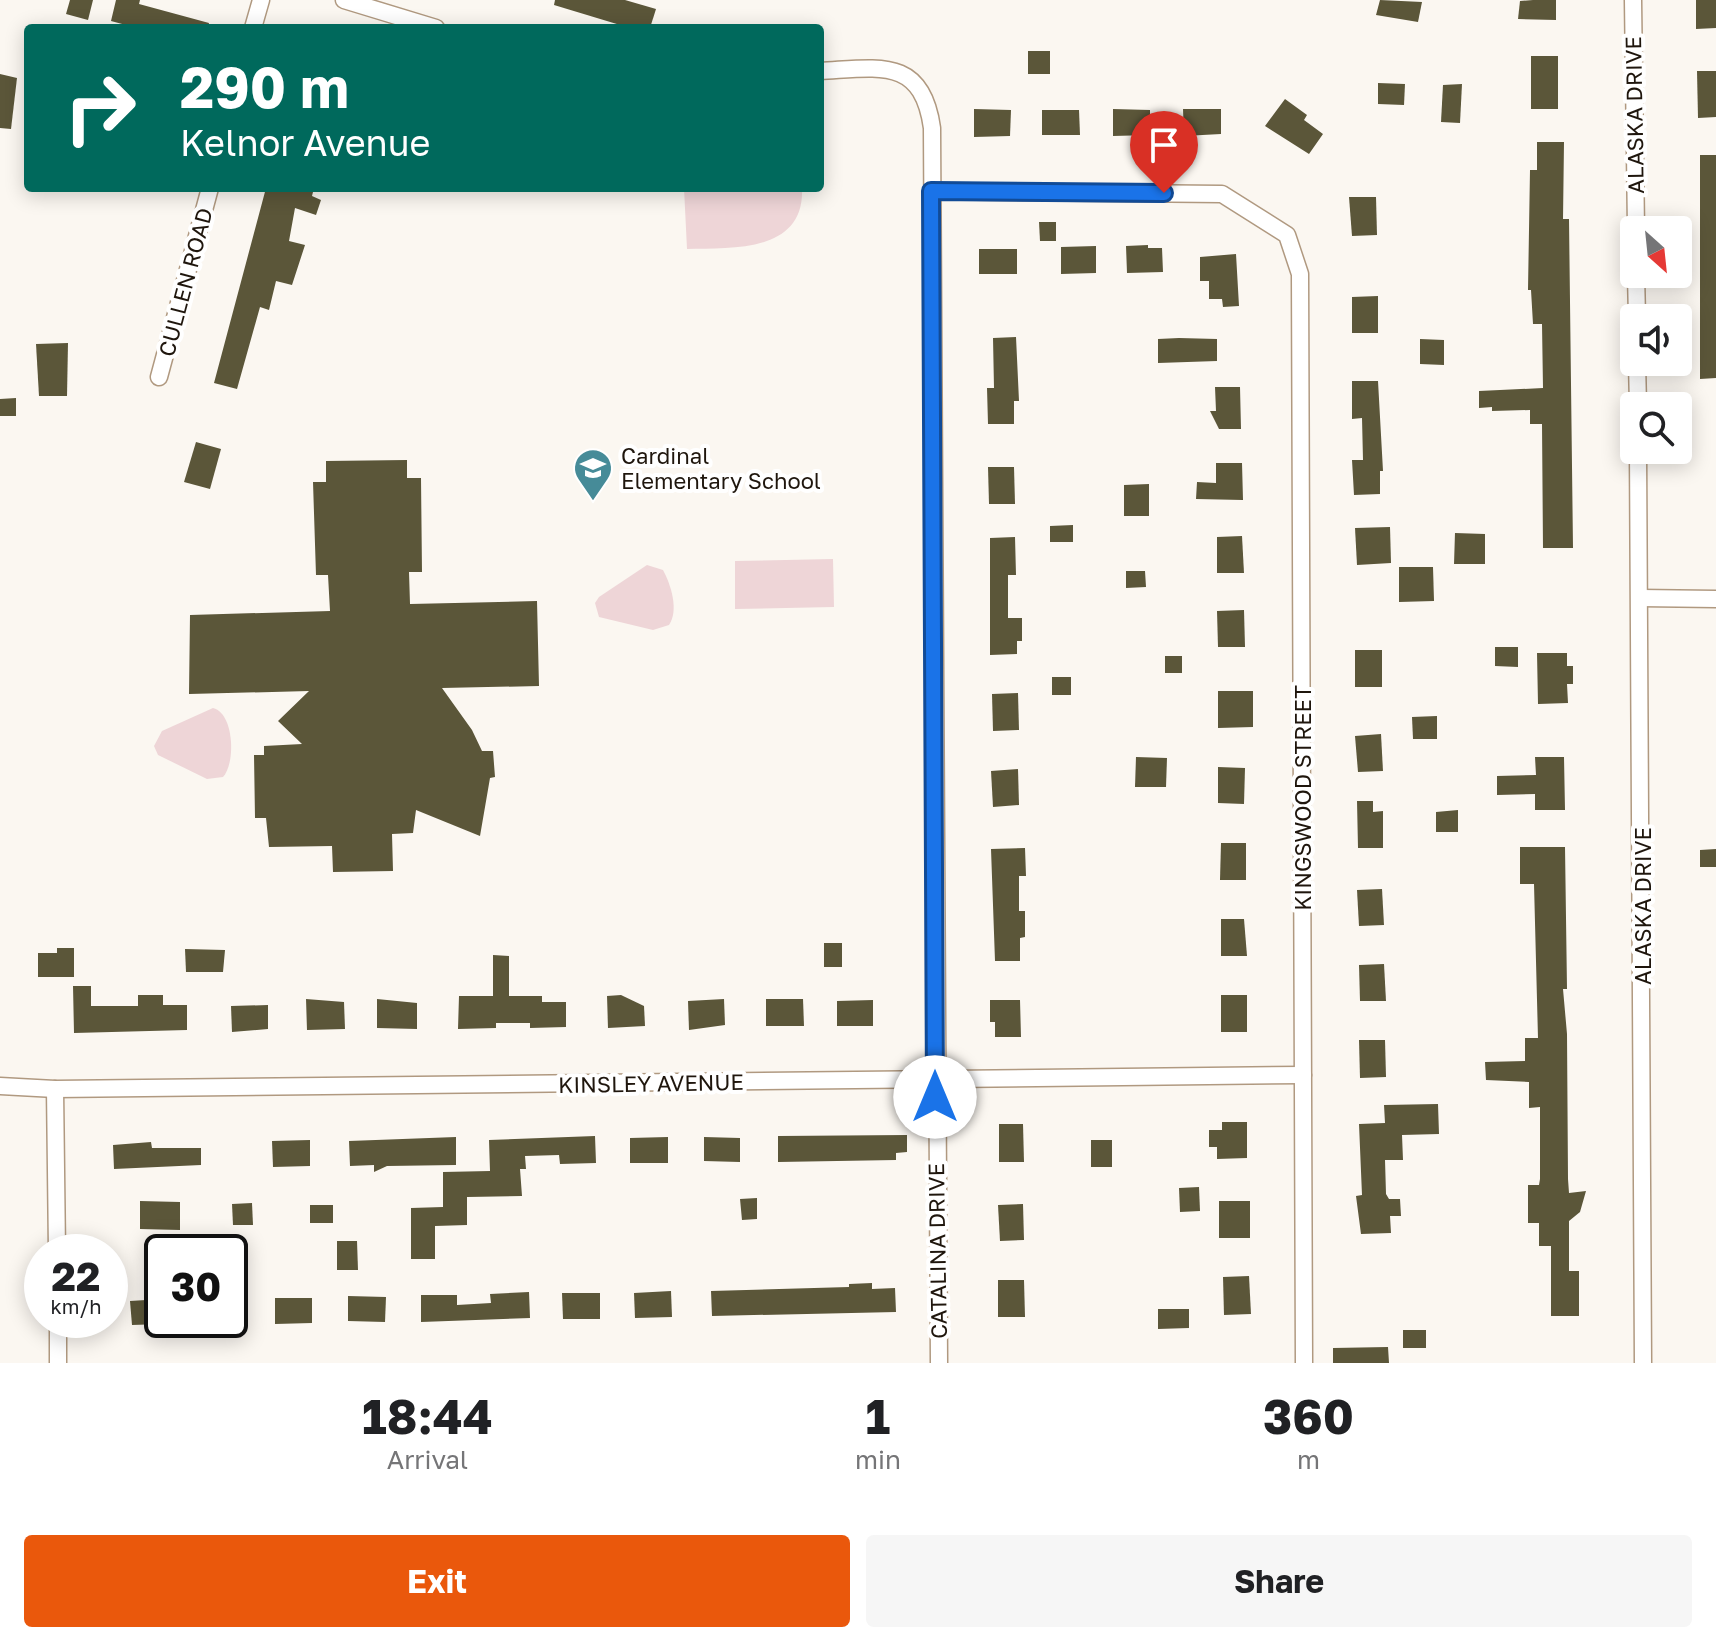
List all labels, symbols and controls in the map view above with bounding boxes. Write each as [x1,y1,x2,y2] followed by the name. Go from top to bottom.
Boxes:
[1619,36,1649,194] street label: ALASKA DRIVE
[180,53,349,120] text: 290 m
[48,56,152,160] icon: right
[1130,111,1198,193] pin
[180,121,430,164] text: Kelnor Avenue
[1142,123,1186,167] icon: arrive
[152,205,218,359] street label: CULLEN ROAD
[1620,216,1692,288] north arrow
[1620,216,1692,464] map controls
[1620,304,1692,376] button: sound
[1620,392,1692,464] button: search
[621,442,821,494] place label: Cardinal Elementary School
[572,447,614,502] school or university icon: Cardinal Elementary School
[1289,685,1316,911] street label: KINGSWOOD STREET
[1629,827,1656,985] street label: ALASKA DRIVE
[893,1055,977,1139] position arrow
[558,1068,744,1098] street label: KINSLEY AVENUE
[922,1163,952,1339] street label: CATALINA DRIVE
[144,1234,248,1338] speed limit sign: 30
[52,1252,100,1300] text: 22
[51,1294,101,1318] text: km/h
[362,1387,493,1445] text: 18:44
[866,1387,890,1445] text: 1
[1263,1387,1354,1445] text: 360
[387,1444,468,1475] text: Arrival
[855,1444,901,1475] text: min
[1297,1444,1320,1475] text: m
[24,1535,850,1627] button: Exit
[866,1535,1692,1627] button: Share

